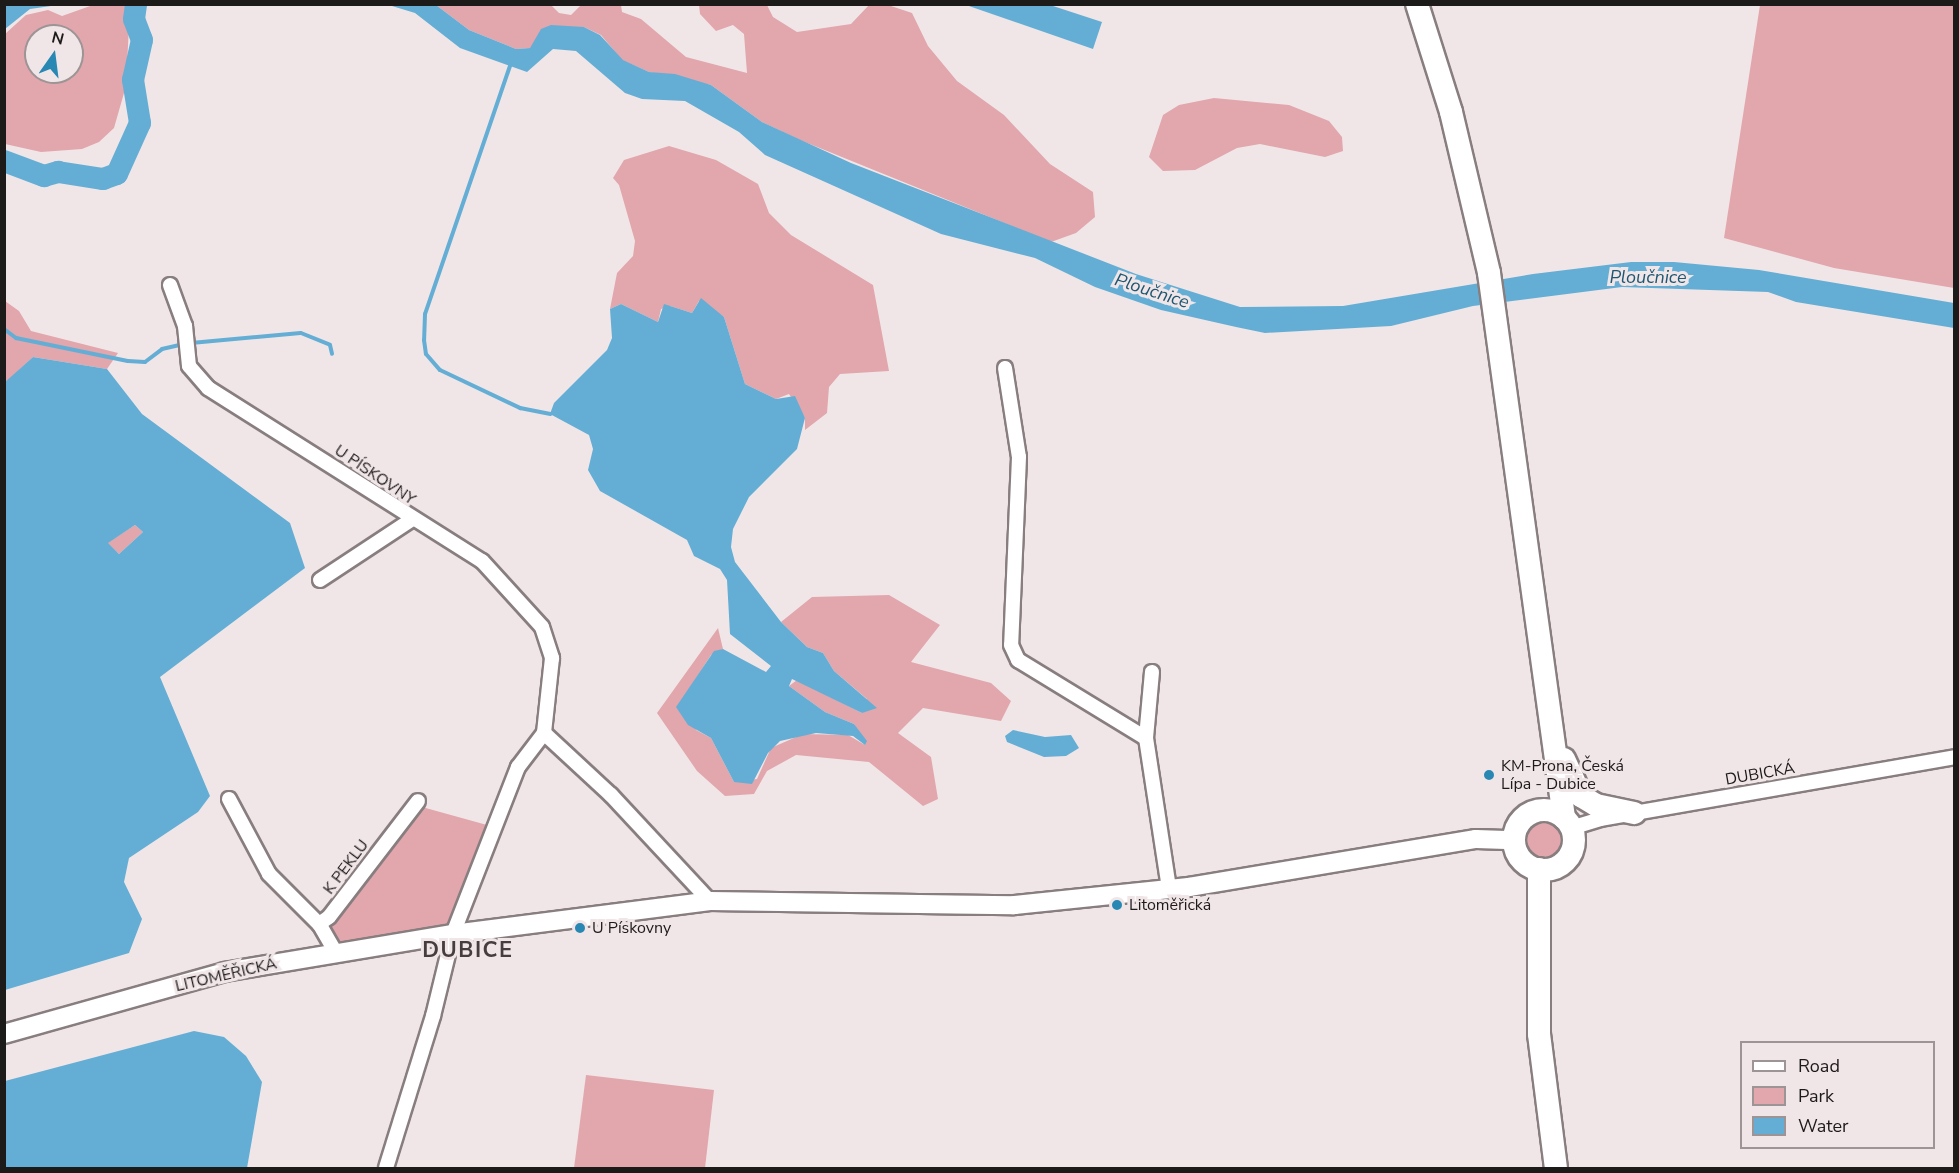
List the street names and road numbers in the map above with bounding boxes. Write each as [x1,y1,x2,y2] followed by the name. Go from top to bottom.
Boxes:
[331,441,419,509] street label: U PÍSKOVNY
[1724,758,1796,790] street label: DUBICKÁ
[319,836,373,898] street label: K PEKLU
[173,954,279,996] street label: LITOMĚŘICKÁ

